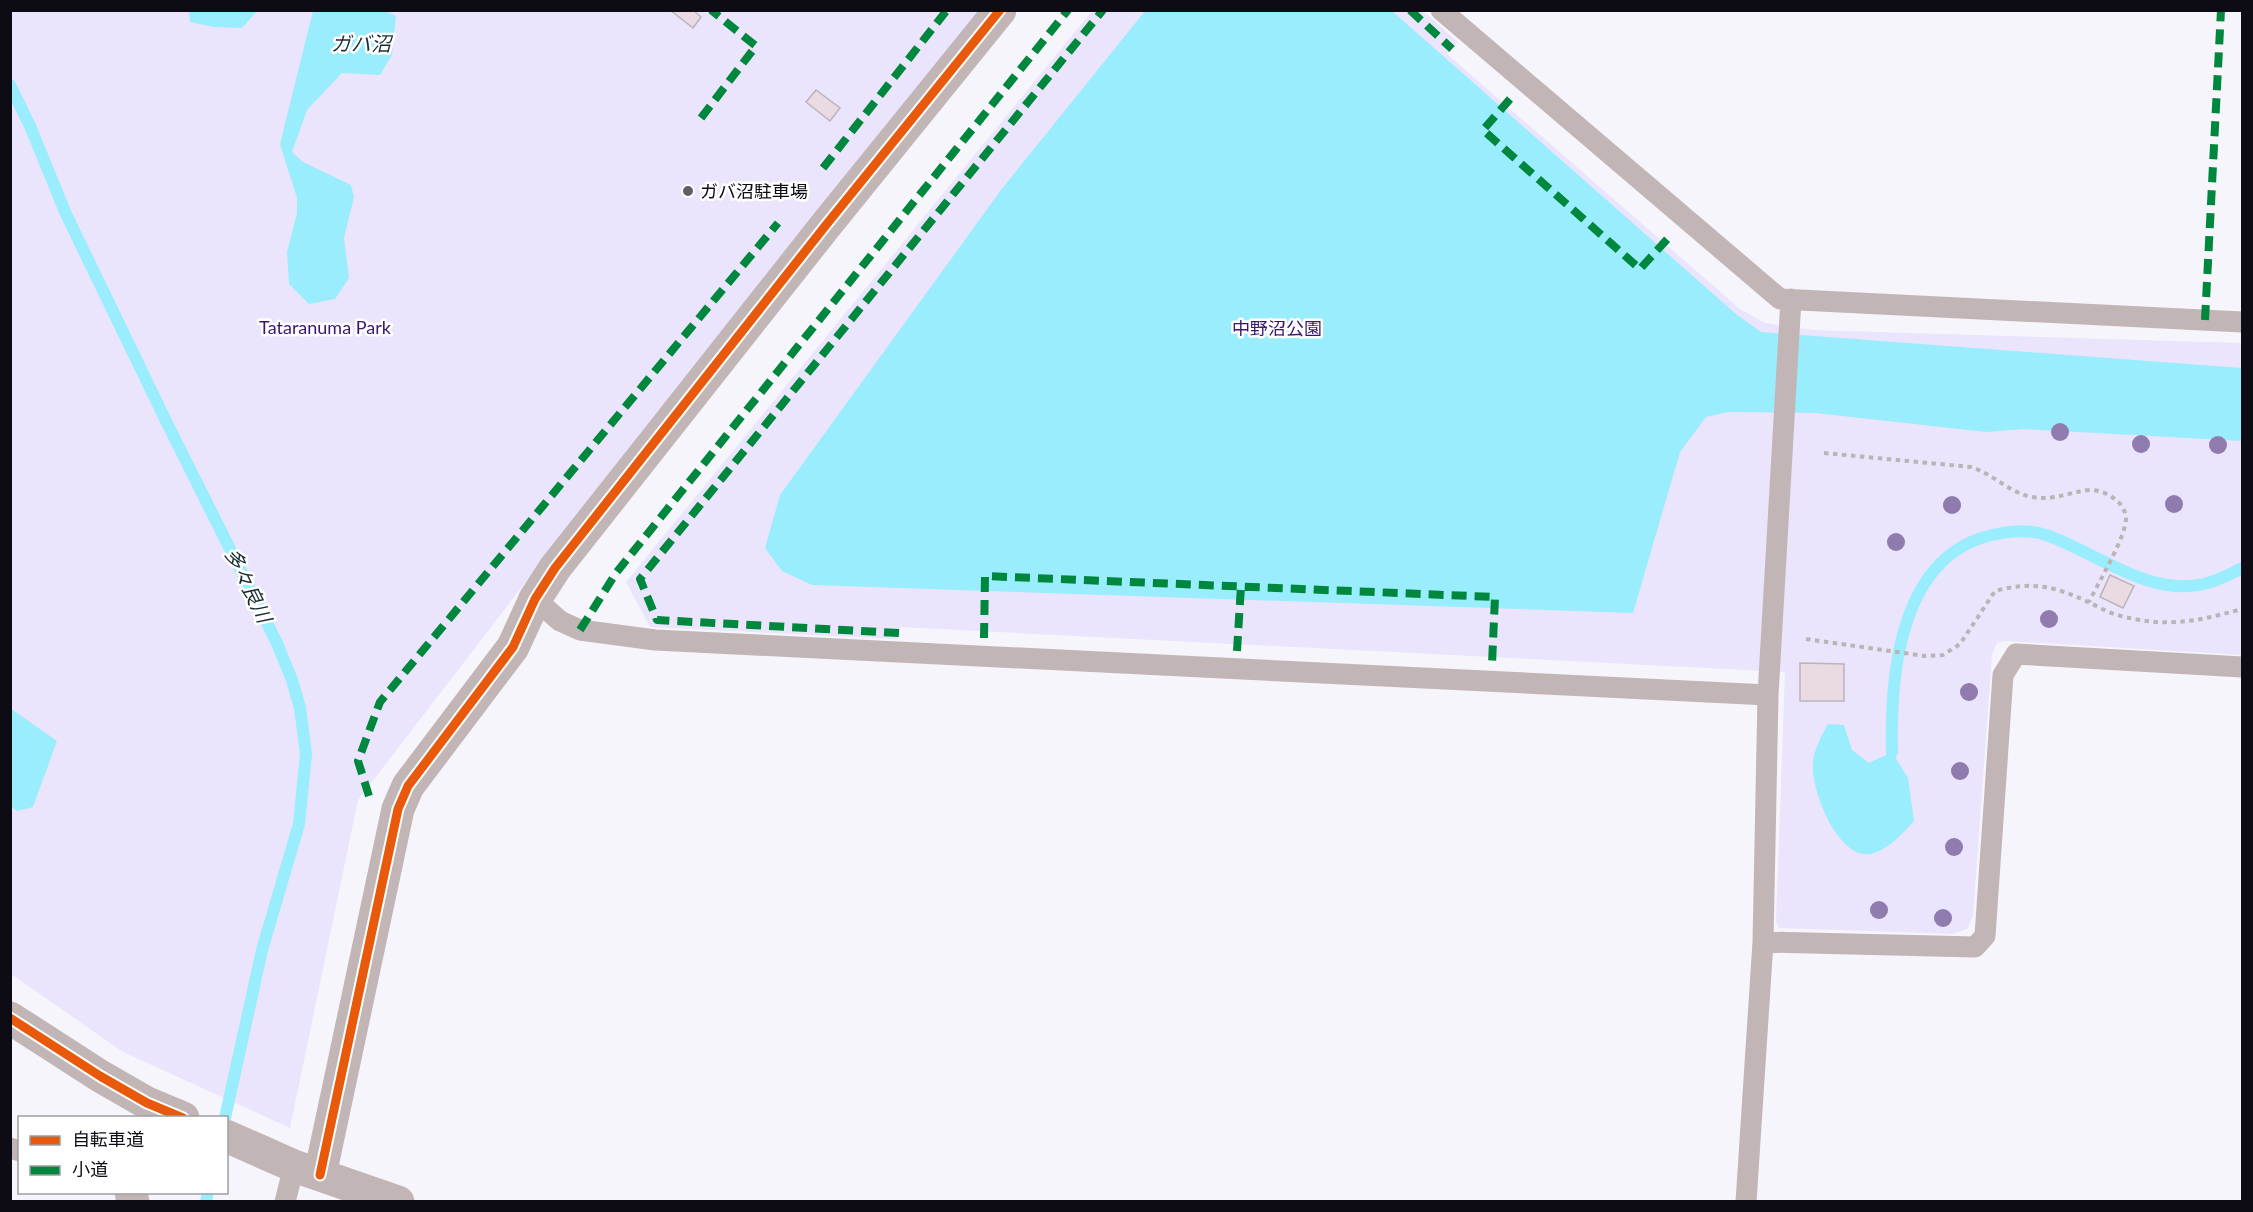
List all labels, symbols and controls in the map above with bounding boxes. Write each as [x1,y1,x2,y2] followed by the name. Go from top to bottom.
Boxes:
[331,31,394,55] water label: ガバ沼
[700,180,808,202] place label: ガバ沼駐車場
[681,184,695,198] marker: ガバ沼駐車場
[259,316,392,338] park label: Tataranuma Park
[1232,317,1322,339] park label: 中野沼公園
[221,544,278,628] water label: 多々良川
[18,1116,228,1194] legend
[72,1128,144,1150] text: 自転車道
[72,1158,108,1180] text: 小道

